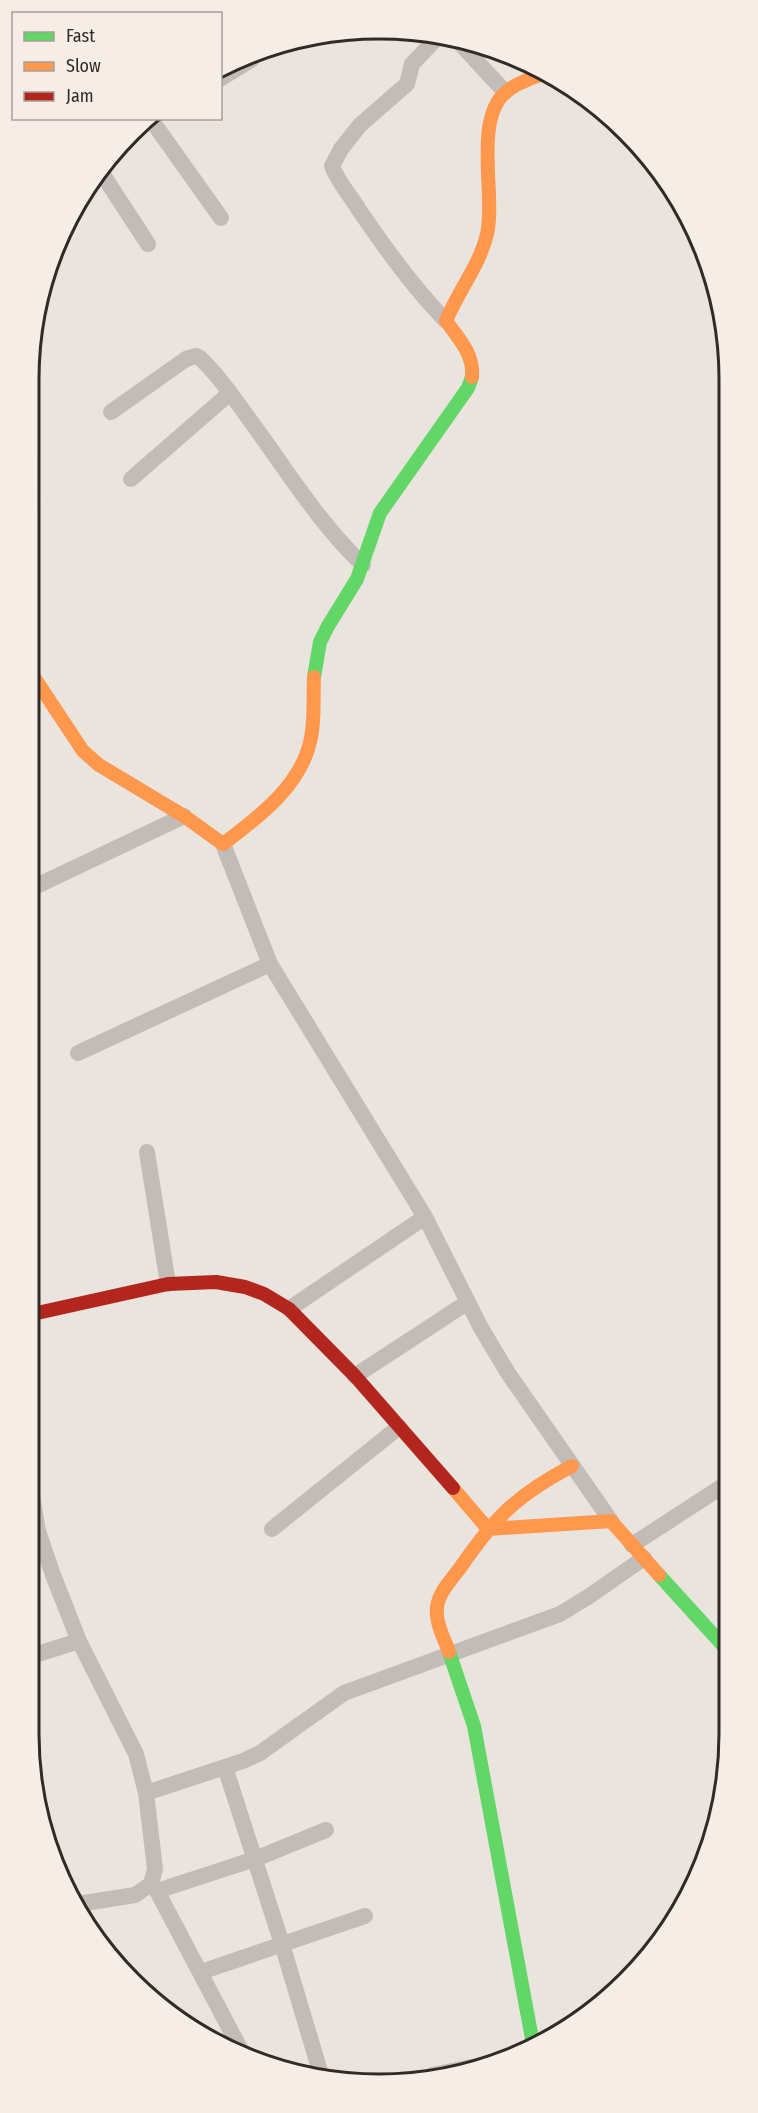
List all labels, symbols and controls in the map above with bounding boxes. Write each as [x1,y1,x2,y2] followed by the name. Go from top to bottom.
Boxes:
[12,12,222,120] legend
[66,25,95,47] text: Fast
[66,55,101,77] text: Slow
[66,85,94,107] text: Jam

